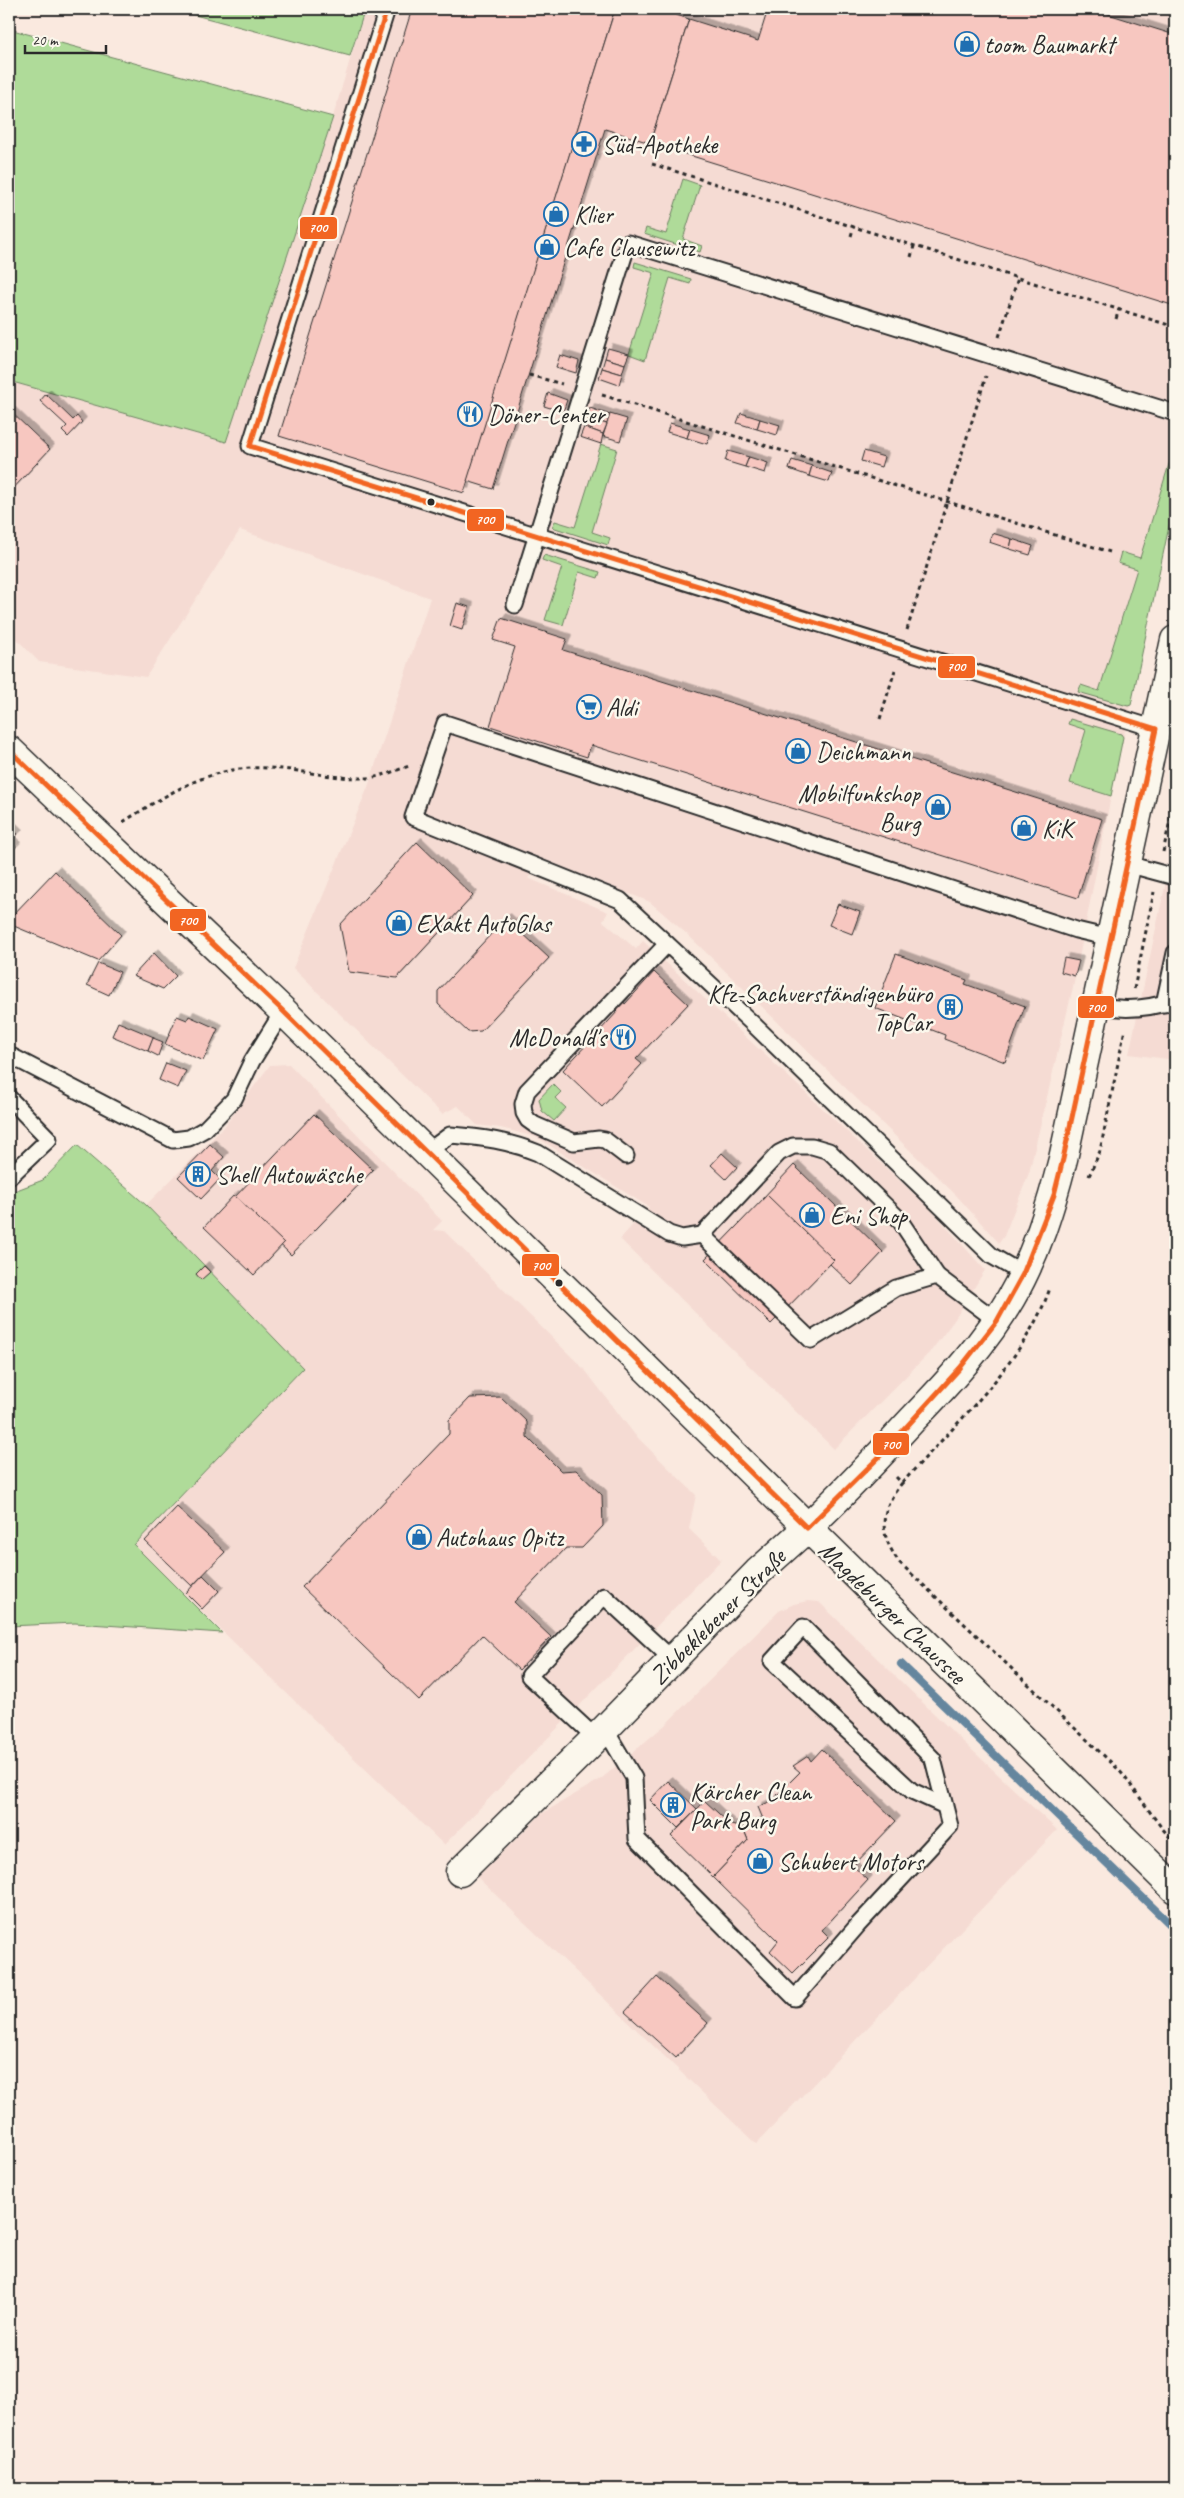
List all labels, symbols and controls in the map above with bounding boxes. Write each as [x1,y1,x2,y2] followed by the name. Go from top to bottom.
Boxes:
[25,22,106,54] scale bar
[984,29,1118,61] place label: toom Baumarkt
[32,31,59,50] text: 20 m
[954,31,980,57] shop icon: toom Baumarkt
[602,129,719,161] place label: Süd-Apotheke
[571,131,597,157] pharmacy icon: Süd-Apotheke
[574,199,615,231] place label: Klier
[543,201,569,227] shop icon: Klier
[299,216,338,240] line badge: 700
[309,219,329,236] text: 700
[564,232,696,264] place label: Cafe Clausewitz
[534,234,560,260] shop icon: Cafe Clausewitz
[488,399,606,431] place label: Döner-Center
[457,401,483,427] restaurant icon: Döner-Center
[426,497,436,507] unlabelled marker
[466,508,505,532] line badge: 700
[476,511,496,528] text: 700
[937,655,976,679] line badge: 700
[947,658,967,675] text: 700
[606,692,641,724] place label: Aldi
[576,694,602,720] supermarket icon: Aldi
[816,736,911,768] place label: Deichmann
[785,738,811,764] shop icon: Deichmann
[798,778,922,839] place label: Mobilfunkshop Burg
[925,794,951,820] shop icon: Mobilfunkshop Burg
[1042,813,1076,845] place label: KiK
[1011,815,1037,841] shop icon: KiK
[169,908,207,932] line badge: 700
[416,908,553,940] place label: EXakt AutoGlas
[386,910,412,936] shop icon: EXakt AutoGlas
[179,912,199,929] text: 700
[708,978,934,1039] place label: Kfz-Sachverständigenbüro TopCar
[937,994,963,1020] building icon: Kfz-Sachverständigenbüro TopCar
[1077,995,1115,1019] line badge: 700
[1087,999,1107,1016] text: 700
[509,1022,608,1054] place label: McDonald's
[610,1024,636,1050] restaurant icon: McDonald's
[216,1159,364,1191] place label: Shell Autowäsche
[185,1161,211,1187] building icon: Shell Autowäsche
[830,1200,909,1232] place label: Eni Shop
[799,1202,825,1228] shop icon: Eni Shop
[521,1253,560,1277] line badge: 700
[532,1257,552,1274] text: 700
[554,1278,564,1288] unlabelled marker
[872,1432,910,1456] line badge: 700
[882,1436,902,1453] text: 700
[436,1522,565,1554] place label: Autohaus Opitz
[406,1524,432,1550] shop icon: Autohaus Opitz
[812,1534,974,1693] street label: Magdeburger Chaussee
[643,1540,794,1692] street label: Zibbeklebener Straße
[690,1776,813,1837] place label: Kärcher Clean Park Burg
[660,1792,686,1818] building icon: Kärcher Clean Park Burg
[778,1846,925,1878] place label: Schubert Motors
[747,1848,773,1874] shop icon: Schubert Motors

